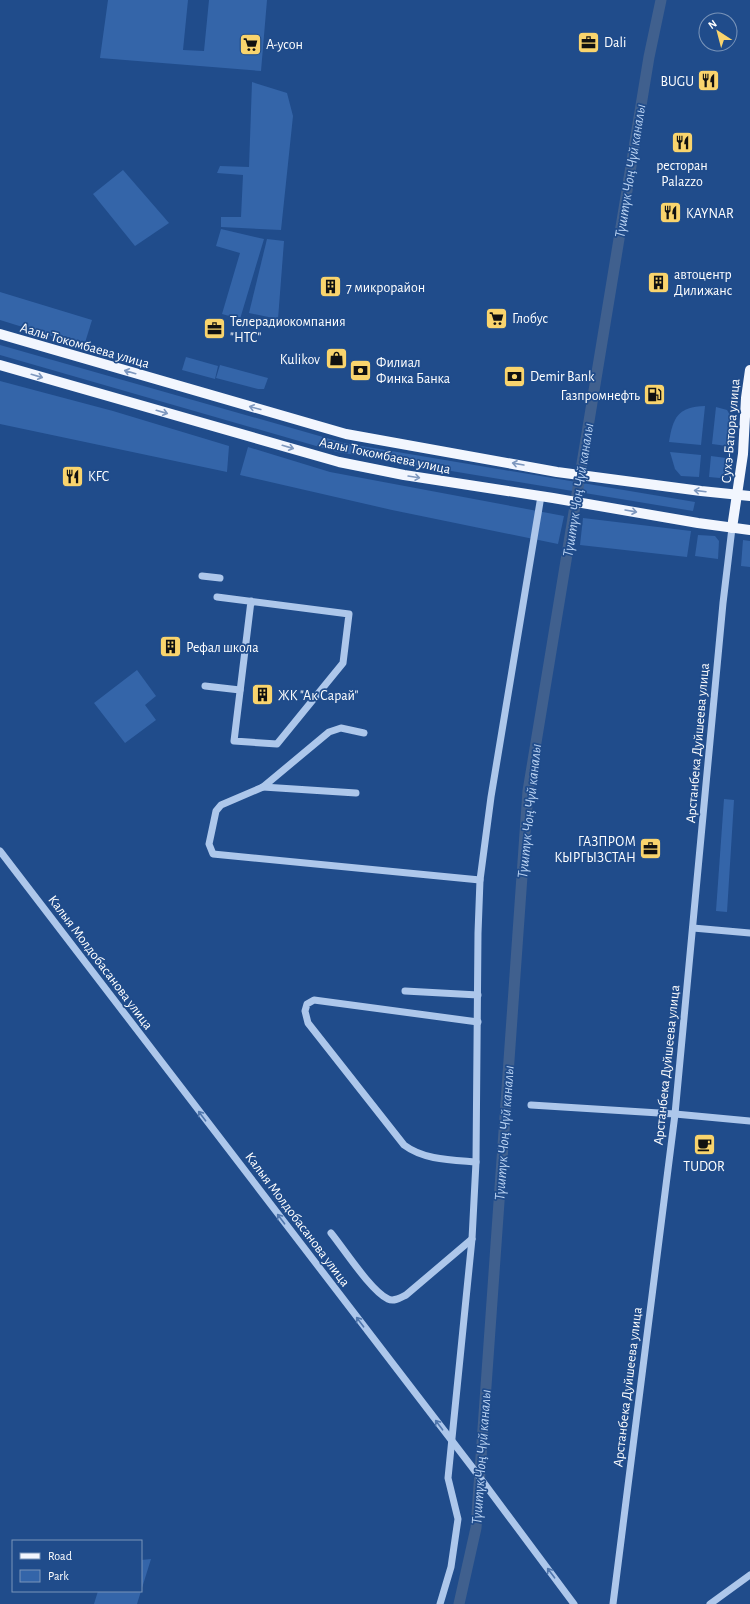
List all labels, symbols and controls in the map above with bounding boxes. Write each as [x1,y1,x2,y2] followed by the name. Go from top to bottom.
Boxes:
[698,12,738,52] north arrow
[706,18,719,31] text: N
[575,29,601,55] office icon: Dali
[238,31,264,57] supermarket icon: А-усон
[604,36,626,50] place label: Dali
[266,38,303,52] place label: А-усон
[696,68,722,94] restaurant icon: BUGU
[661,75,694,89] place label: BUGU
[613,103,648,239] water label: Түштүк Чоң Чүй каналы
[669,130,695,156] restaurant icon: ресторан Palazzo
[656,159,708,189] place label: ресторан Palazzo
[657,200,683,226] restaurant icon: KAYNAR
[686,207,734,221] place label: KAYNAR
[674,268,733,298] place label: автоцентр Дилижанс
[646,269,672,295] building icon: автоцентр Дилижанс
[317,274,343,300] building icon: 7 микрорайон
[346,281,425,295] place label: 7 микрорайон
[484,305,510,331] supermarket icon: Глобус
[512,312,548,326] place label: Глобус
[230,315,346,345] place label: Телерадиокомпания "НТС"
[202,316,228,342] office icon: Телерадиокомпания "НТС"
[18,321,152,371] street label: Аалы Токомбаева улица
[323,346,349,372] shop icon: Kulikov
[280,353,320,367] place label: Kulikov
[376,356,451,386] place label: Филиал Финка Банка
[347,357,373,383] bank icon: Филиал Финка Банка
[501,363,527,389] bank icon: Demir Bank
[123,368,136,375] one-way arrow
[530,370,595,384] place label: Demir Bank
[31,373,44,380] one-way arrow
[719,378,743,484] street label: Сухэ-Батора улица
[642,382,668,408] fuel station icon: Газпромнефть
[561,389,640,403] place label: Газпромнефть
[248,404,261,411] one-way arrow
[156,409,169,416] one-way arrow
[561,422,596,558] water label: Түштүк Чоң Чүй каналы
[318,435,452,477] street label: Аалы Токомбаева улица
[281,444,294,451] one-way arrow
[512,460,525,468] one-way arrow
[60,463,86,489] restaurant icon: KFC
[88,470,109,484] place label: KFC
[407,473,420,481] one-way arrow
[694,487,707,495] one-way arrow
[624,508,637,516] one-way arrow
[158,634,184,660] building icon: Рефал школа
[186,641,259,655] place label: Рефал школа
[684,662,712,824] street label: Арстанбека Дуйшеева улица
[250,682,276,708] building icon: ЖК "Ак Сарай"
[278,689,359,703] place label: ЖК "Ак Сарай"
[515,743,544,879] water label: Түштүк Чоң Чүй каналы
[554,835,636,865] place label: ГАЗПРОМ КЫРГЫЗСТАН
[638,836,664,862] office icon: ГАЗПРОМ КЫРГЫЗСТАН
[45,893,156,1033] street label: Калыя Молдобасанова улица
[652,984,682,1146] street label: Арстанбека Дуйшеева улица
[492,1065,517,1201] water label: Түштүк Чоң Чүй каналы
[198,1110,206,1121] one-way arrow
[691,1131,717,1157] cafe icon: TUDOR
[242,1150,353,1290] street label: Калыя Молдобасанова улица
[683,1160,725,1174] place label: TUDOR
[277,1213,285,1224] one-way arrow
[611,1306,645,1468] street label: Арстанбека Дуйшеева улица
[356,1317,364,1328] one-way arrow
[469,1389,494,1525] water label: Түштүк Чоң Чүй каналы
[435,1420,443,1431] one-way arrow
[12,1540,142,1592] legend
[48,1550,72,1562] text: Road
[547,1567,555,1578] one-way arrow
[48,1570,69,1582] text: Park

